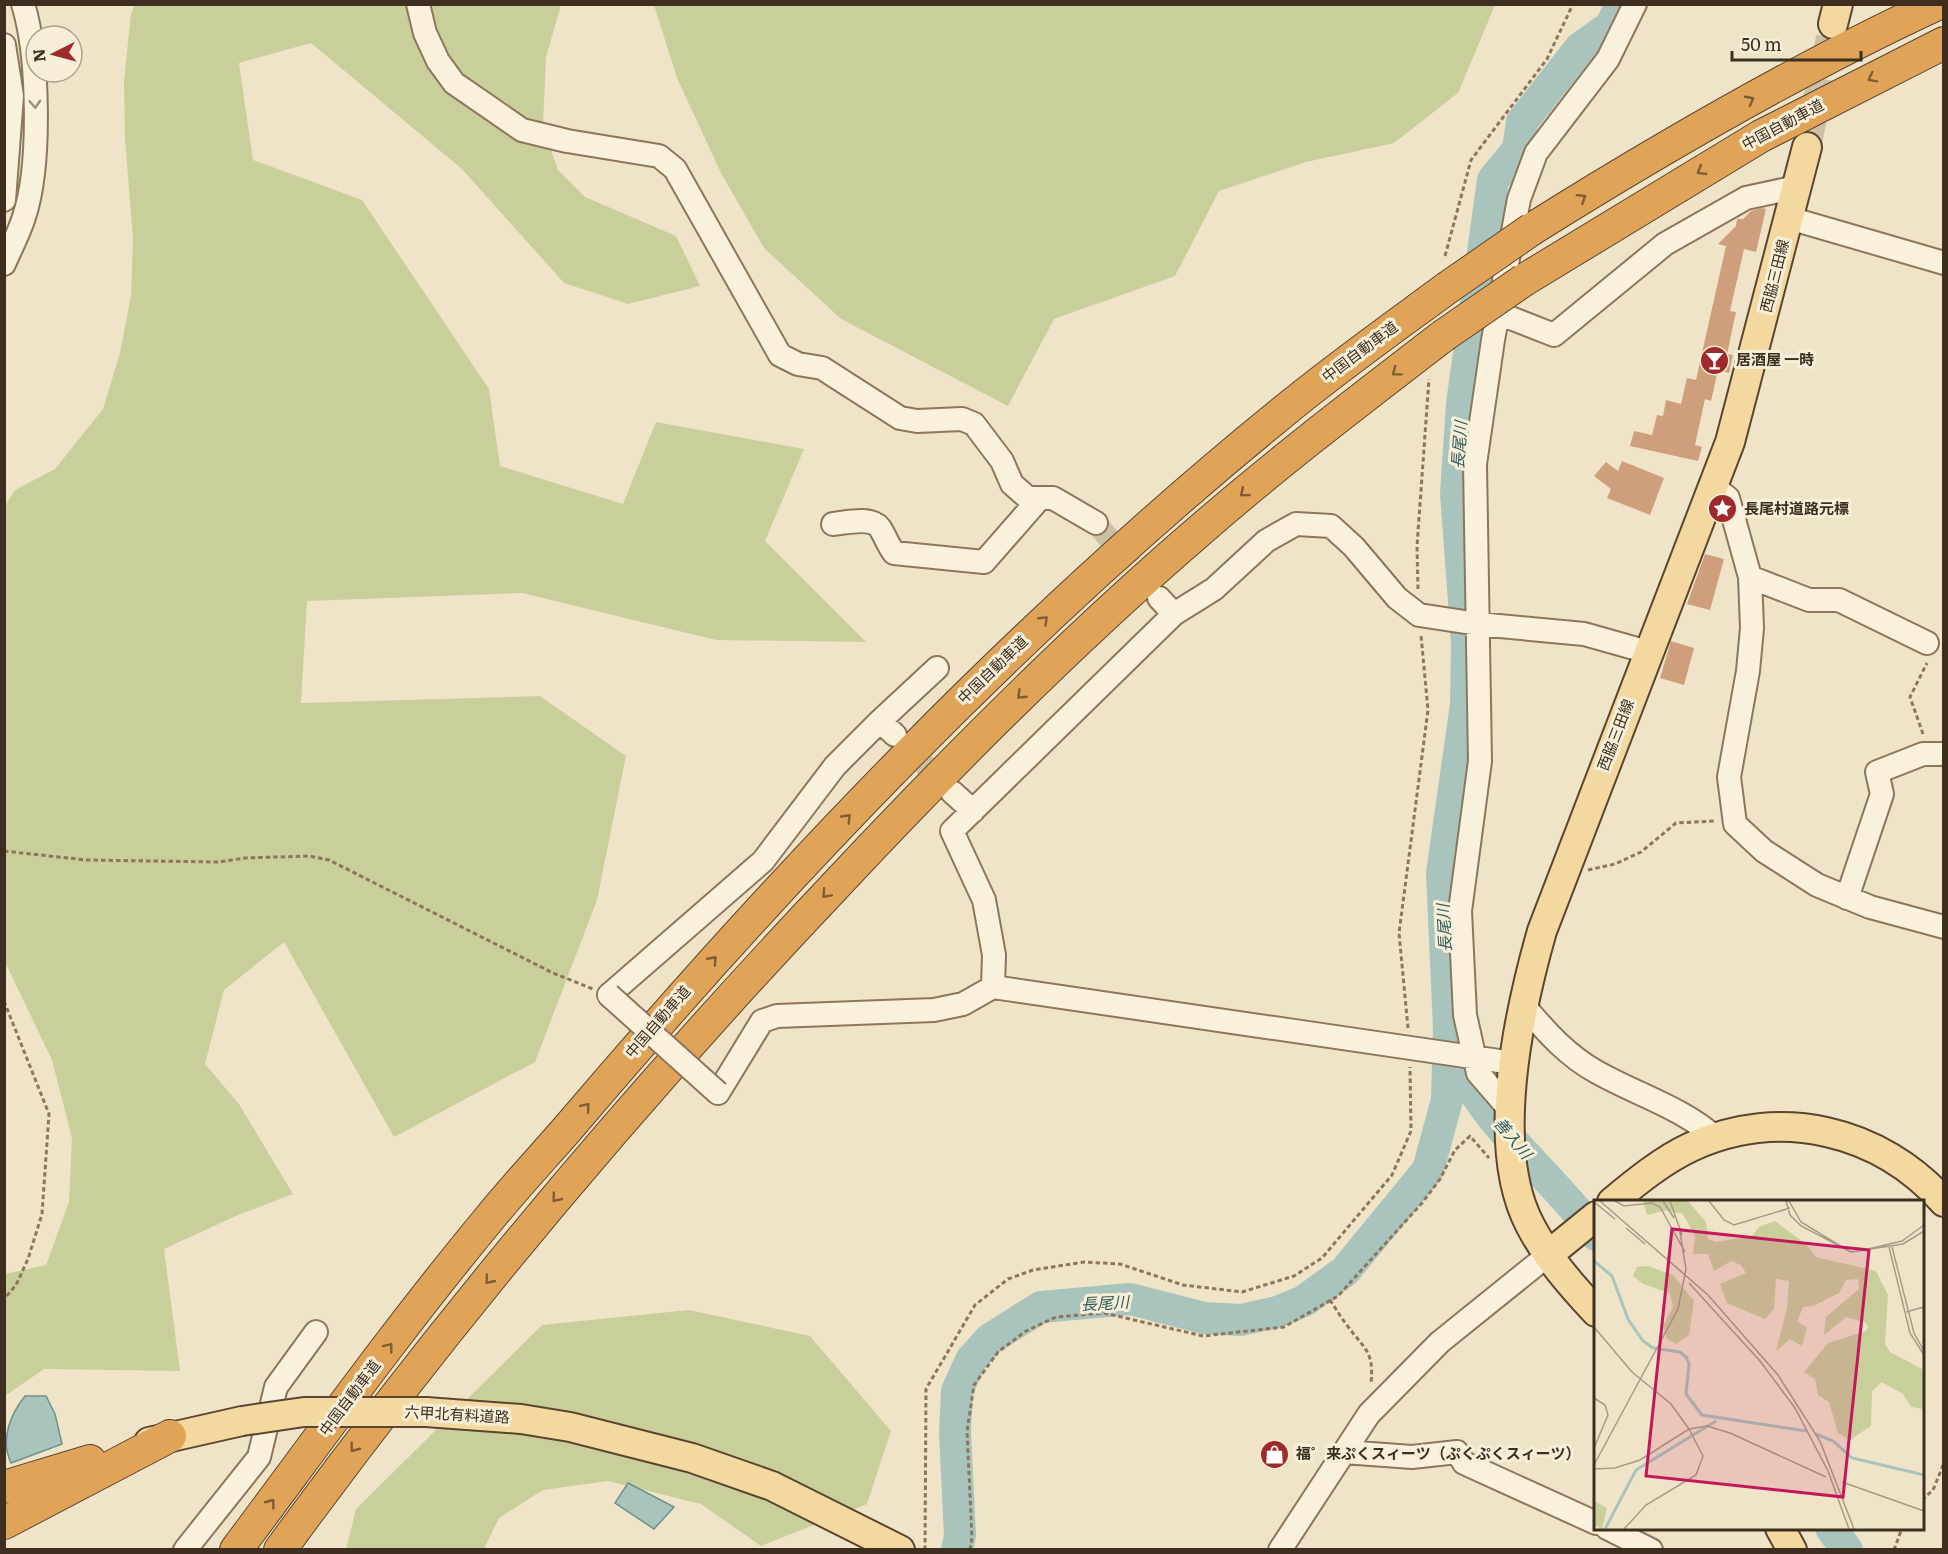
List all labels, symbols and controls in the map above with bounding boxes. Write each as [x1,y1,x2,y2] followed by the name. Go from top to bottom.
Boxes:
[24,24,84,84] north arrow
[1732,24,1861,62] scale bar
[1741,30,1782,57] text: 50 m
[25,48,51,64] text: N
[1868,71,1878,82] one-way arrow
[1737,92,1827,155] street label: 中国自動車道
[1744,96,1754,107] one-way arrow
[28,99,41,108] one-way arrow
[1697,164,1707,176] one-way arrow
[1576,194,1586,206] one-way arrow
[1753,236,1794,315] street label: 西脇三田線
[1316,315,1402,387] street label: 中国自動車道
[1699,344,1731,376] bar icon: 居酒屋 一時
[1736,347,1814,370] place label: 居酒屋 一時
[1392,364,1403,375] one-way arrow
[1444,418,1472,470] water label: 長尾川
[1240,486,1251,497] one-way arrow
[1707,493,1739,525] place icon: 長尾村道路元標
[1744,496,1849,519] place label: 長尾村道路元標
[1037,616,1047,627] one-way arrow
[952,629,1032,708] street label: 中国自動車道
[1018,687,1029,698] one-way arrow
[1590,695,1639,774] street label: 西脇三田線
[840,814,851,824] one-way arrow
[823,887,834,898] one-way arrow
[1430,901,1456,953] water label: 長尾川
[706,956,717,967] one-way arrow
[619,980,695,1063] street label: 中国自動車道
[578,1103,589,1114] one-way arrow
[1489,1111,1540,1165] water label: 善入川
[552,1191,563,1202] one-way arrow
[1594,1200,1924,1530] inset map
[486,1273,497,1284] one-way arrow
[1080,1289,1132,1315] water label: 長尾川
[381,1343,392,1354] one-way arrow
[313,1354,385,1440] street label: 中国自動車道
[404,1399,510,1428] street label: 六甲北有料道路
[1259,1438,1291,1470] shop icon: 福゜来ぷくスィーツ（ぷくぷくスィーツ）
[1295,1441,1580,1464] place label: 福゜来ぷくスィーツ（ぷくぷくスィーツ）
[350,1442,361,1453] one-way arrow
[264,1498,275,1509] one-way arrow

